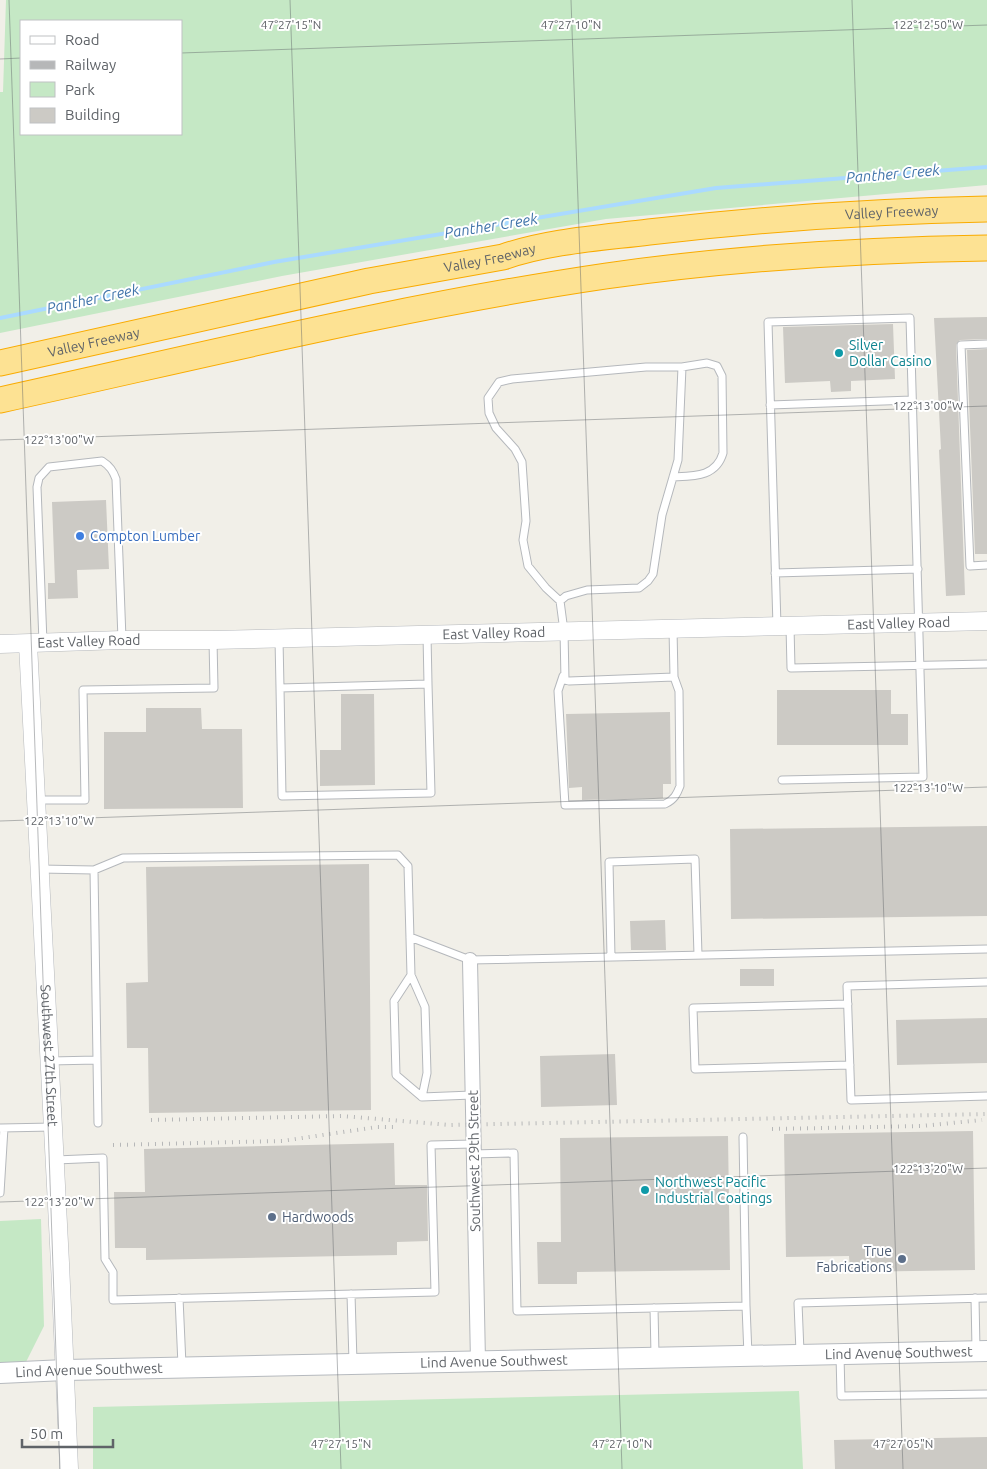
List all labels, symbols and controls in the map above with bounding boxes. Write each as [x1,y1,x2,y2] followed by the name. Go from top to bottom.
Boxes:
[261,18,321,31] text: 47°27'15"N
[541,18,601,31] text: 47°27'10"N
[893,18,963,31] text: 122°12'50"W
[20,20,182,135] legend
[65,31,100,48] text: Road
[65,56,116,73] text: Railway
[65,81,95,98] text: Park
[65,106,120,123] text: Building
[845,161,941,186] water label: Panther Creek
[844,202,939,223] street label: Valley Freeway
[443,210,539,241] water label: Panther Creek
[443,240,537,275] street label: Valley Freeway
[45,280,141,317] water label: Panther Creek
[46,324,141,360] street label: Valley Freeway
[849,337,932,369] place label: Silver Dollar Casino
[833,347,845,359] marker: Silver Dollar Casino
[893,399,963,412] text: 122°13'00"W
[24,433,94,446] text: 122°13'00"W
[90,528,201,544] place label: Compton Lumber
[74,530,86,542] marker: Compton Lumber
[847,614,950,632] street label: East Valley Road
[442,624,546,642] street label: East Valley Road
[37,632,140,651] street label: East Valley Road
[893,781,963,794] text: 122°13'10"W
[24,814,94,827] text: 122°13'10"W
[38,984,61,1127] street label: Southwest 27th Street
[465,1089,483,1232] street label: Southwest 29th Street
[893,1162,963,1175] text: 122°13'20"W
[655,1174,772,1206] place label: Northwest Pacific Industrial Coatings
[639,1184,651,1196] marker: Northwest Pacific Industrial Coatings
[24,1195,94,1208] text: 122°13'20"W
[282,1209,354,1225] place label: Hardwoods
[266,1211,278,1223] marker: Hardwoods
[816,1243,892,1275] place label: True Fabrications
[896,1253,908,1265] marker: True Fabrications
[825,1343,973,1362] street label: Lind Avenue Southwest
[420,1352,568,1371] street label: Lind Avenue Southwest
[15,1360,163,1380] street label: Lind Avenue Southwest
[22,1416,114,1448] scale bar
[30,1425,63,1442] text: 50 m
[311,1437,371,1450] text: 47°27'15"N
[592,1437,652,1450] text: 47°27'10"N
[873,1437,933,1450] text: 47°27'05"N

